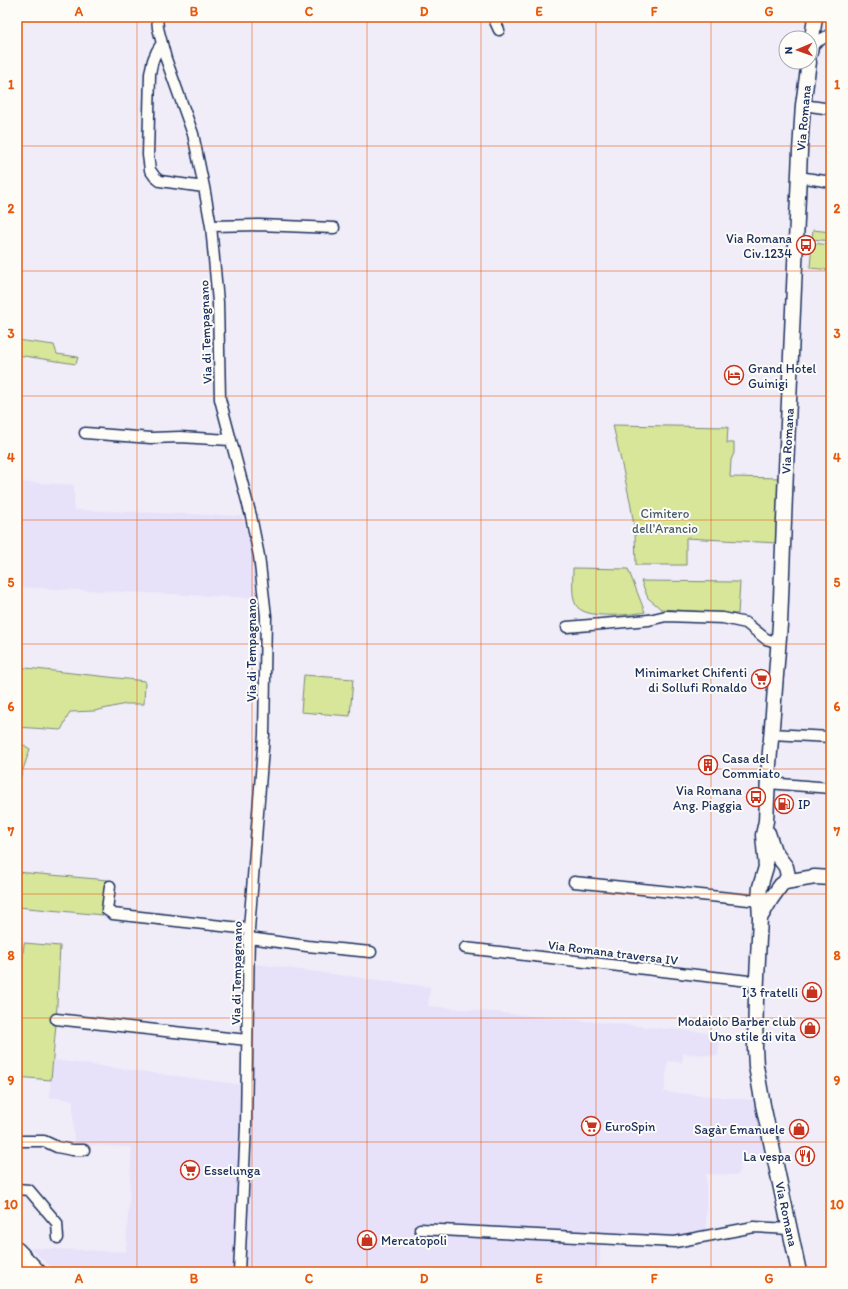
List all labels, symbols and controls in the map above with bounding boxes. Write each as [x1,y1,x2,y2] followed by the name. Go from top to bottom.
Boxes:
[74,4,84,19] text: A
[190,4,199,19] text: B
[305,4,314,19] text: C
[420,4,429,19] text: D
[535,4,543,19] text: E
[651,4,658,19] text: F
[765,4,774,19] text: G
[778,30,818,70] north arrow
[782,46,795,54] text: N
[8,77,14,92] text: 1
[834,77,840,92] text: 1
[793,84,814,152] street label: Via Romana
[8,201,15,216] text: 2
[834,201,841,216] text: 2
[726,231,793,261] place label: Via Romana Civ.1234
[795,234,817,256] bus stop icon: Via Romana Civ.1234
[196,279,215,384] street label: Via di Tempagnano
[7,326,15,341] text: 3
[833,326,841,341] text: 3
[748,361,817,391] place label: Grand Hotel Guinigi
[723,364,745,386] hotel icon: Grand Hotel Guinigi
[778,407,797,474] street label: Via Romana
[7,450,15,465] text: 4
[833,450,841,465] text: 4
[632,506,698,536] park label: Cimitero dell'Arancio
[8,575,15,590] text: 5
[834,575,841,590] text: 5
[244,598,259,702] street label: Via di Tempagnano
[635,665,747,695] place label: Minimarket Chifenti di Sollufi Ronaldo
[750,668,772,690] supermarket icon: Minimarket Chifenti di Sollufi Ronaldo
[8,699,15,714] text: 6
[834,699,841,714] text: 6
[722,751,780,781] place label: Casa del Commiato
[697,754,719,776] building icon: Casa del Commiato
[673,783,743,813] place label: Via Romana Ang. Piaggia
[745,786,767,808] bus stop icon: Via Romana Ang. Piaggia
[773,793,795,815] fuel station icon: IP
[798,797,811,812] place label: IP
[7,824,15,839] text: 7
[833,824,841,839] text: 7
[228,921,245,1025] street label: Via di Tempagnano
[547,937,679,968] street label: Via Romana traversa IV
[7,948,15,963] text: 8
[833,948,841,963] text: 8
[801,981,823,1003] shop icon: I 3 fratelli
[742,985,798,1000] place label: I 3 fratelli
[678,1014,796,1044] place label: Modaiolo Barber club Uno stile di vita
[799,1017,821,1039] shop icon: Modaiolo Barber club Uno stile di vita
[8,1073,15,1088] text: 9
[834,1073,841,1088] text: 9
[580,1115,602,1137] supermarket icon: EuroSpin
[788,1118,810,1140] shop icon: Sagàr Emanuele
[605,1119,656,1134] place label: EuroSpin
[694,1122,785,1137] place label: Sagàr Emanuele
[794,1145,816,1167] restaurant icon: La vespa
[743,1149,791,1164] place label: La vespa
[179,1159,201,1181] supermarket icon: Esselunga
[204,1163,261,1178] place label: Esselunga
[772,1180,801,1249] street label: Via Romana
[4,1197,18,1212] text: 10
[830,1197,844,1212] text: 10
[356,1229,378,1251] shop icon: Mercatopoli
[381,1233,447,1248] place label: Mercatopoli
[74,1271,84,1286] text: A
[190,1271,199,1286] text: B
[305,1271,314,1286] text: C
[420,1271,429,1286] text: D
[535,1271,543,1286] text: E
[651,1271,658,1286] text: F
[765,1271,774,1286] text: G

